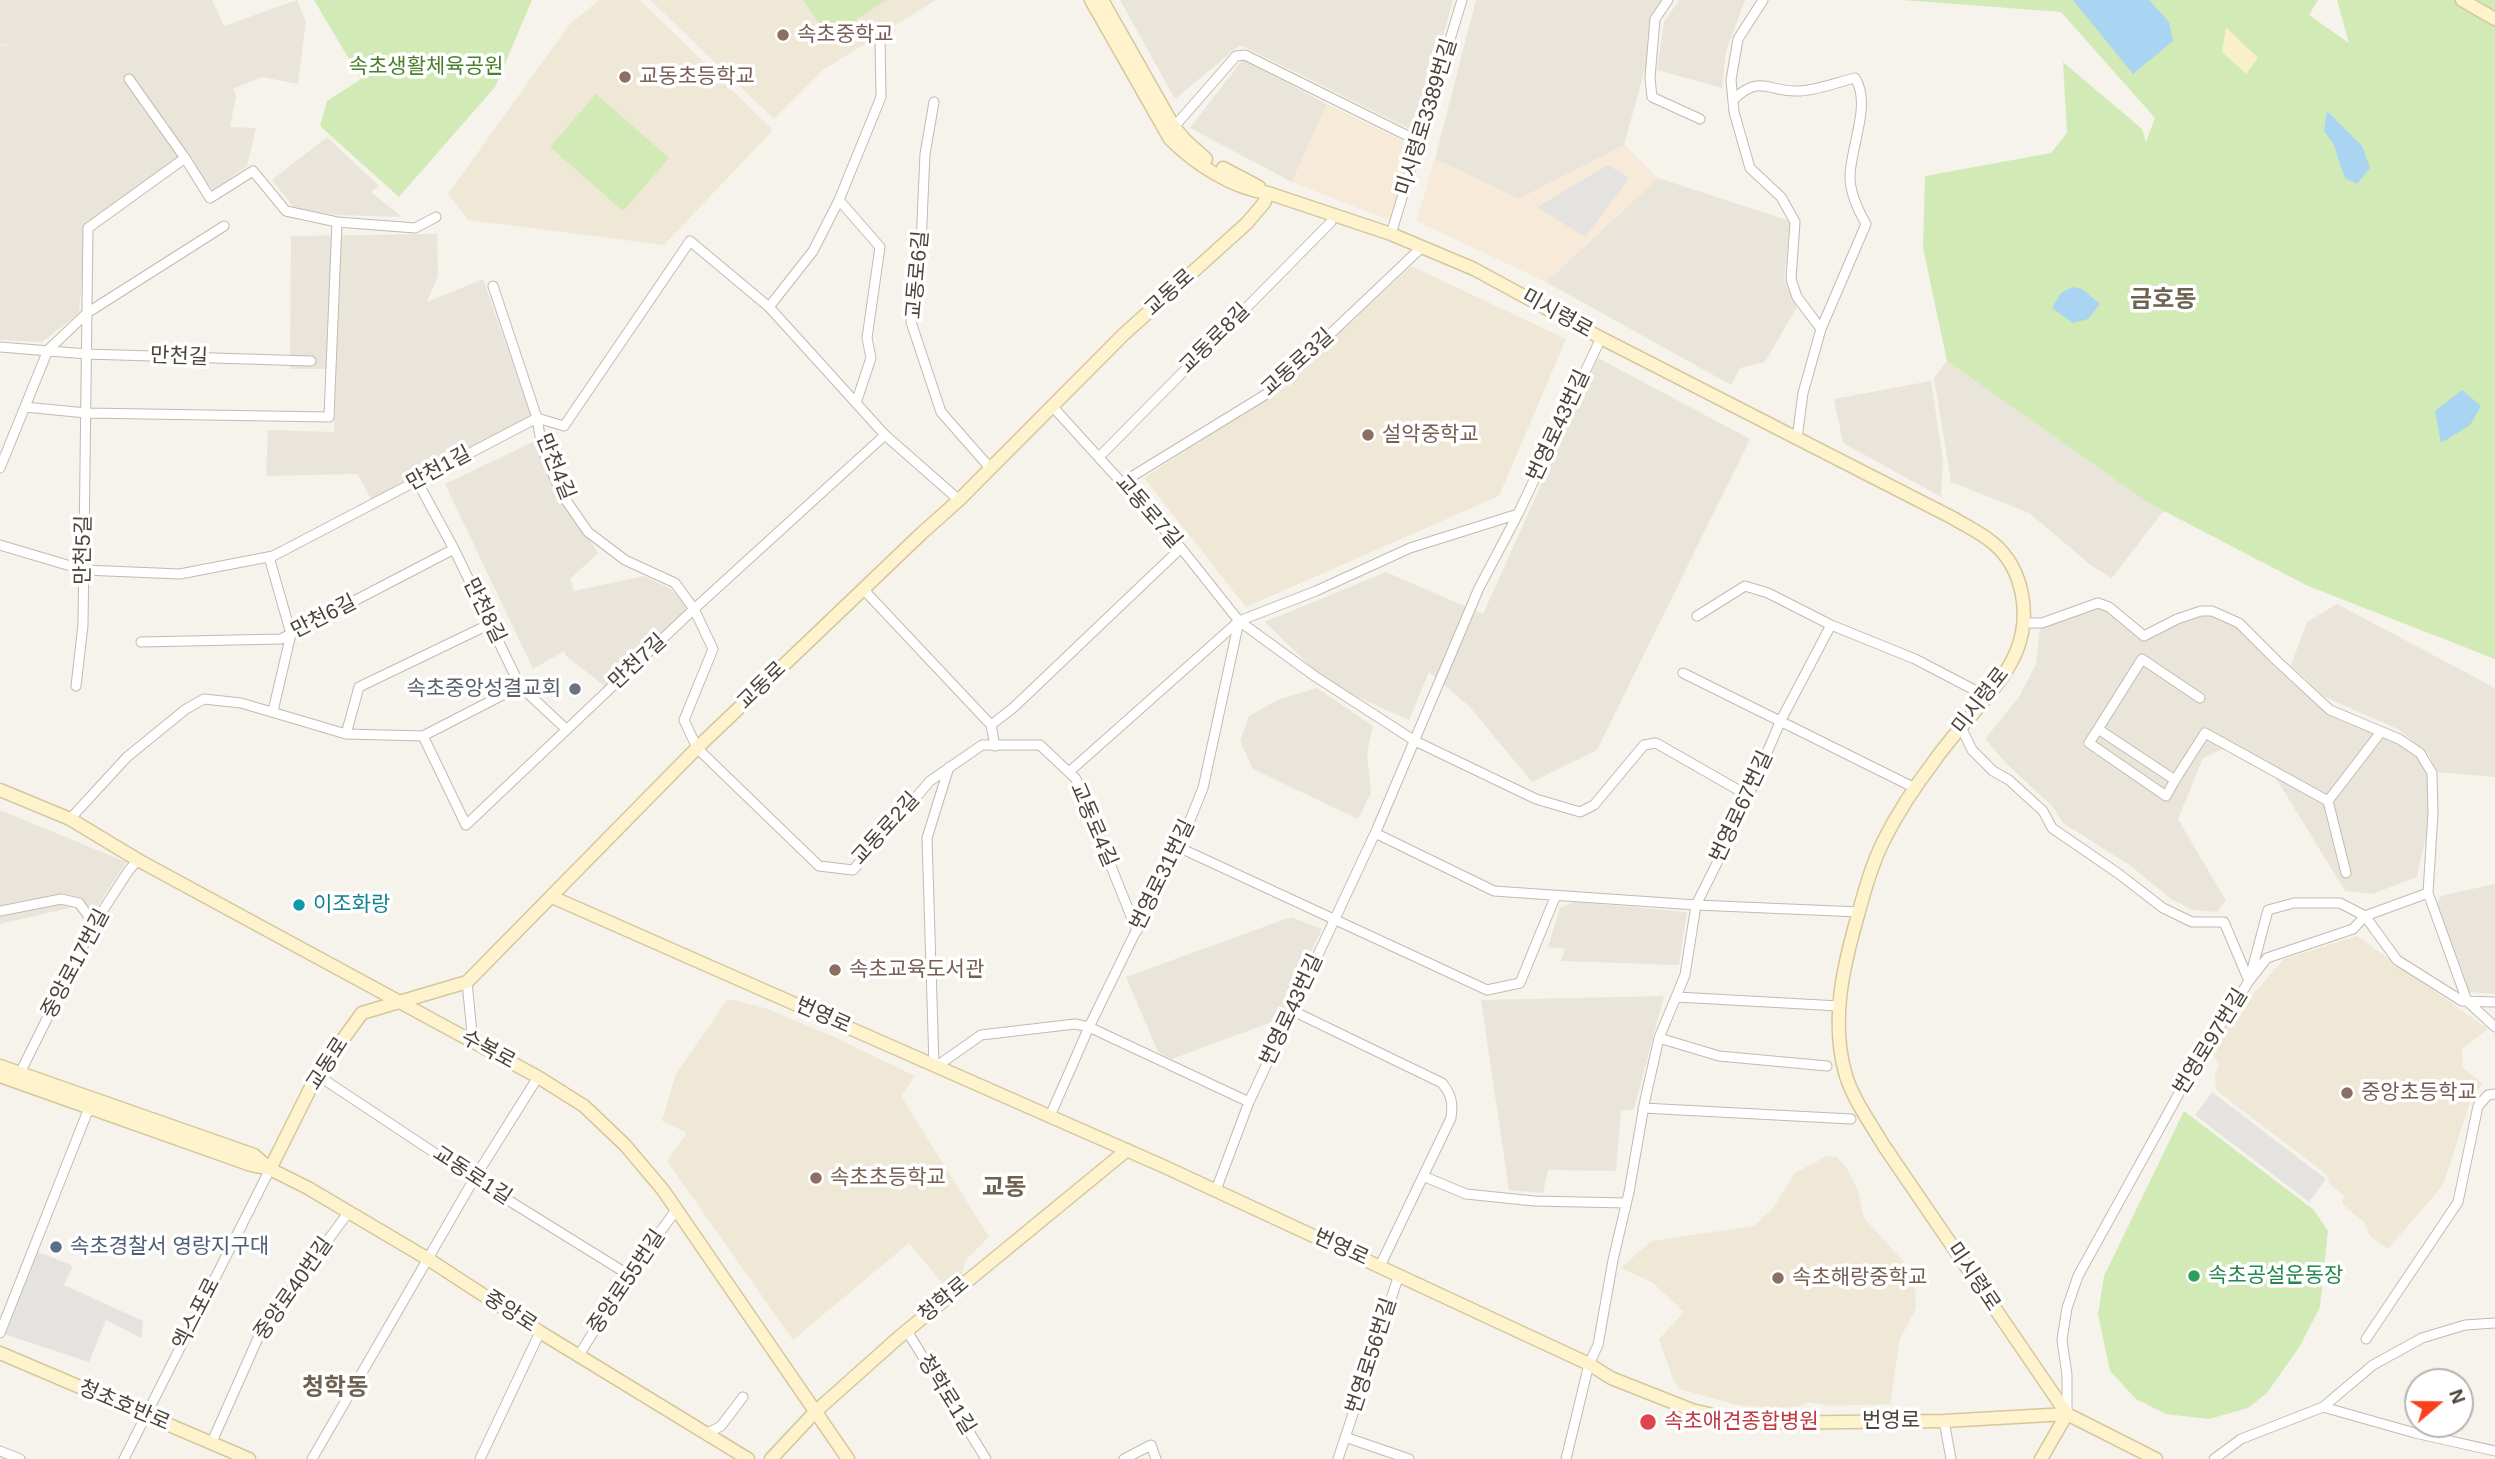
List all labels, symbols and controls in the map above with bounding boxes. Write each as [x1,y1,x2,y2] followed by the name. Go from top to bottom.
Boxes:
[797,22,894,48] place label: 속초중학교
[775,27,791,43] marker: 속초중학교
[1391,36,1463,198] street label: 미시령로3389번길
[349,54,503,80] park label: 속초생활체육공원
[639,64,755,90] place label: 교동초등학교
[617,69,633,85] marker: 교동초등학교
[902,230,934,320] street label: 교동로6길
[1140,264,1200,322] street label: 교동로
[1517,284,1597,344] street label: 미시령로
[2130,286,2196,314] district label: 금호동
[1175,299,1255,379] street label: 교동로8길
[1257,324,1339,402] street label: 교동로3길
[150,343,208,371] street label: 만천길
[1522,366,1596,486] street label: 번영로43번길
[1382,422,1479,448] place label: 설악중학교
[1360,427,1376,443] marker: 설악중학교
[530,430,580,504] street label: 만천4길
[402,442,476,496] street label: 만천1길
[1109,470,1187,554] street label: 교동로7길
[71,515,97,585] street label: 만천5길
[457,574,511,648] street label: 만천8길
[287,590,361,644] street label: 만천6길
[604,629,672,695] street label: 만천7길
[732,657,792,715] street label: 교동로
[1947,663,2015,739] street label: 미시령로
[406,676,561,702] place label: 속초중앙성결교회
[567,681,583,697] marker: 속초중앙성결교회
[1705,747,1779,867] street label: 번영로67번길
[1064,779,1122,871] street label: 교동로4길
[847,788,925,870] street label: 교동로2길
[1125,816,1201,934] street label: 번영로31번길
[313,892,390,918] place label: 이조화랑
[291,897,307,913] marker: 이조화랑
[37,905,115,1023] street label: 중앙로17번길
[1255,950,1329,1070] street label: 번영로43번길
[849,957,984,983] place label: 속초교육도서관
[827,962,843,978] marker: 속초교육도서관
[2169,984,2253,1100] street label: 번영로97번길
[791,993,855,1039] street label: 번영로
[456,1025,520,1075] street label: 수복로
[302,1033,354,1095] street label: 교동로
[2361,1080,2477,1106] place label: 중앙초등학교
[2339,1085,2355,1101] marker: 중앙초등학교
[428,1141,516,1211] street label: 교동로1길
[830,1165,946,1191] place label: 속초초등학교
[808,1170,824,1186] marker: 속초초등학교
[982,1174,1026,1202] district label: 교동
[1309,1224,1373,1272] street label: 번영로
[583,1225,671,1339] street label: 중앙로55번길
[249,1233,339,1345] street label: 중앙로40번길
[70,1234,269,1260] place label: 속초경찰서 영랑지구대
[1941,1238,2005,1316] street label: 미시령로
[48,1239,64,1255] marker: 속초경찰서 영랑지구대
[2208,1263,2343,1289] place label: 속초공설운동장
[1792,1265,1927,1291] place label: 속초해랑중학교
[2186,1268,2202,1284] marker: 속초공설운동장
[1770,1270,1786,1286] marker: 속초해랑중학교
[914,1272,974,1328] street label: 청학로
[168,1274,226,1354] street label: 엑스포로
[479,1286,541,1338] street label: 중앙로
[1341,1295,1403,1417] street label: 번영로56번길
[912,1351,980,1439] street label: 청학로1길
[2404,1368,2474,1438] north arrow
[302,1374,368,1402] district label: 청학동
[75,1376,173,1436] street label: 청초호반로
[2445,1386,2470,1406] text: N
[1862,1408,1920,1434] street label: 번영로
[1664,1409,1819,1435] place label: 속초애견종합병원
[1638,1412,1658,1432] marker: 속초애견종합병원

